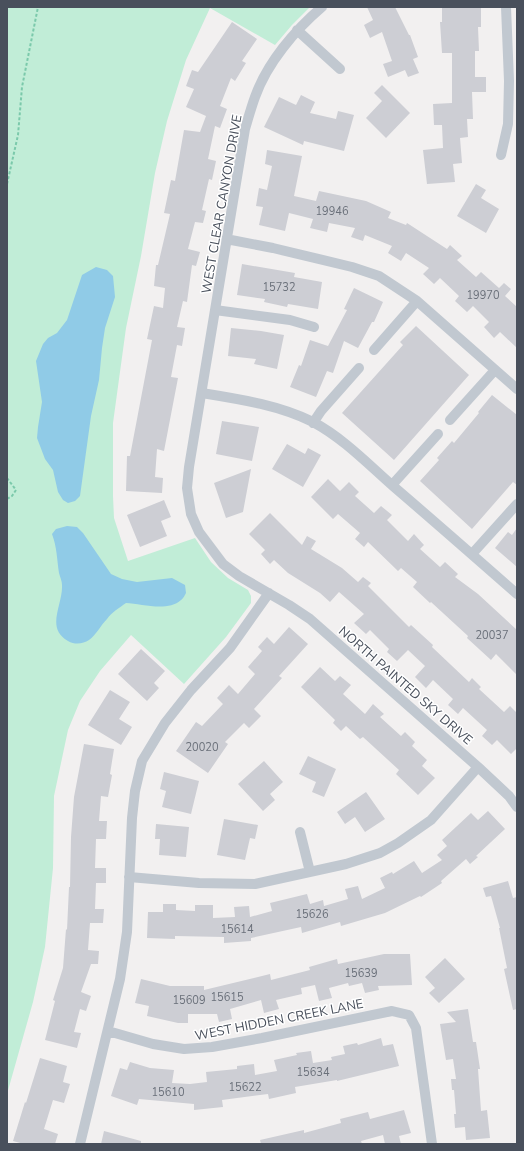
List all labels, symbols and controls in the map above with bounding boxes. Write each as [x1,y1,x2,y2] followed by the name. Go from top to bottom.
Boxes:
[197,113,247,295] street label: WEST CLEAR CANYON DRIVE
[316,204,349,219] house number: 19946
[263,280,296,295] house number: 15732
[467,288,500,303] house number: 19970
[334,622,476,749] street label: NORTH PAINTED SKY DRIVE
[476,628,509,643] house number: 20037
[186,740,219,755] house number: 20020
[296,907,329,922] house number: 15626
[221,922,254,937] house number: 15614
[345,966,378,981] house number: 15639
[211,990,244,1005] house number: 15615
[173,993,206,1008] house number: 15609
[193,995,365,1045] street label: WEST HIDDEN CREEK LANE
[297,1065,330,1080] house number: 15634
[229,1080,262,1095] house number: 15622
[152,1085,185,1100] house number: 15610

